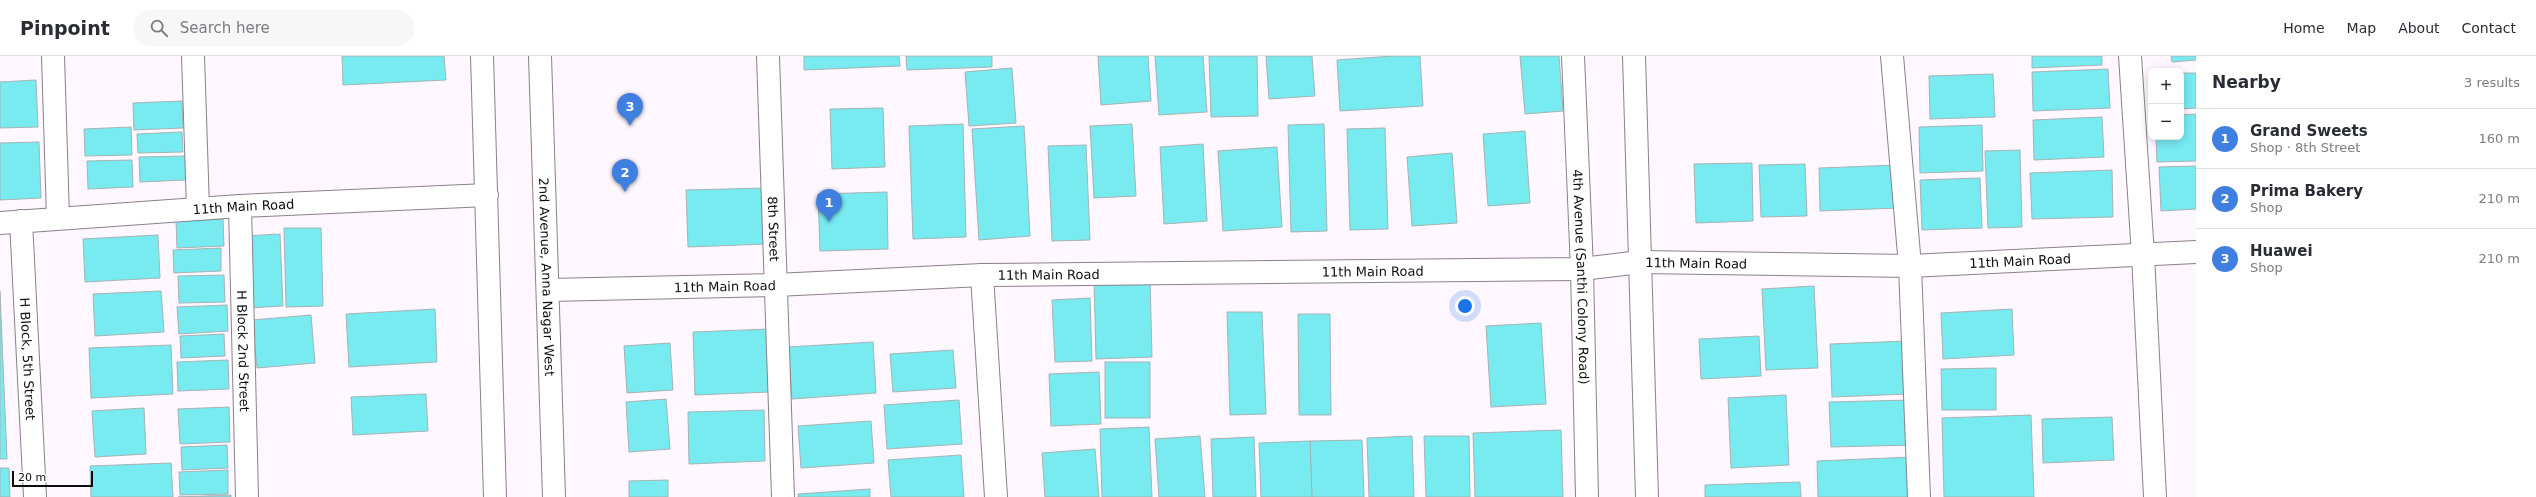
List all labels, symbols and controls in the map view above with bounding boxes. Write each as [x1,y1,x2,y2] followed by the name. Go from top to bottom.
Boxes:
[134,10,414,46] search box
[20,17,110,39] text: Pinpoint
[148,17,170,39] icon: search
[180,19,270,37] text: Search here
[2283,20,2325,36] text: Home
[2347,20,2376,36] text: Map
[2398,20,2440,36] text: About
[2462,20,2516,36] text: Contact
[2148,68,2184,140] map controls
[2148,68,2184,104] button: +
[2212,72,2281,92] text: Nearby
[2464,75,2520,90] text: 3 results
[617,93,643,126] pin: 3
[2148,104,2184,140] button: −
[2250,122,2368,140] text: Grand Sweets
[2220,131,2230,146] text: 1
[2478,131,2520,146] text: 160 m
[2250,140,2360,155] text: Shop · 8th Street
[612,159,638,192] pin: 2
[1570,169,1592,385] street label: 4th Avenue (Santhi Colony Road)
[536,177,557,376] street label: 2nd Avenue, Anna Nagar West
[2250,182,2363,200] text: Prima Bakery
[816,189,842,222] pin: 1
[2220,191,2230,206] text: 2
[2478,191,2520,206] text: 210 m
[765,196,782,262] street label: 8th Street
[192,197,295,217] street label: 11th Main Road
[2250,200,2283,215] text: Shop
[2250,242,2313,260] text: Huawei
[1969,251,2071,271] street label: 11th Main Road
[2220,251,2230,266] text: 3
[2478,251,2520,266] text: 210 m
[1645,255,1747,272] street label: 11th Main Road
[2250,260,2283,275] text: Shop
[1322,264,1424,280] street label: 11th Main Road
[998,267,1100,283] street label: 11th Main Road
[674,278,776,295] street label: 11th Main Road
[234,290,252,412] street label: H Block 2nd Street
[1455,296,1475,316] your location
[17,297,38,421] street label: H Block, 5th Street
[12,469,93,488] scale bar
[18,471,46,484] text: 20 m

